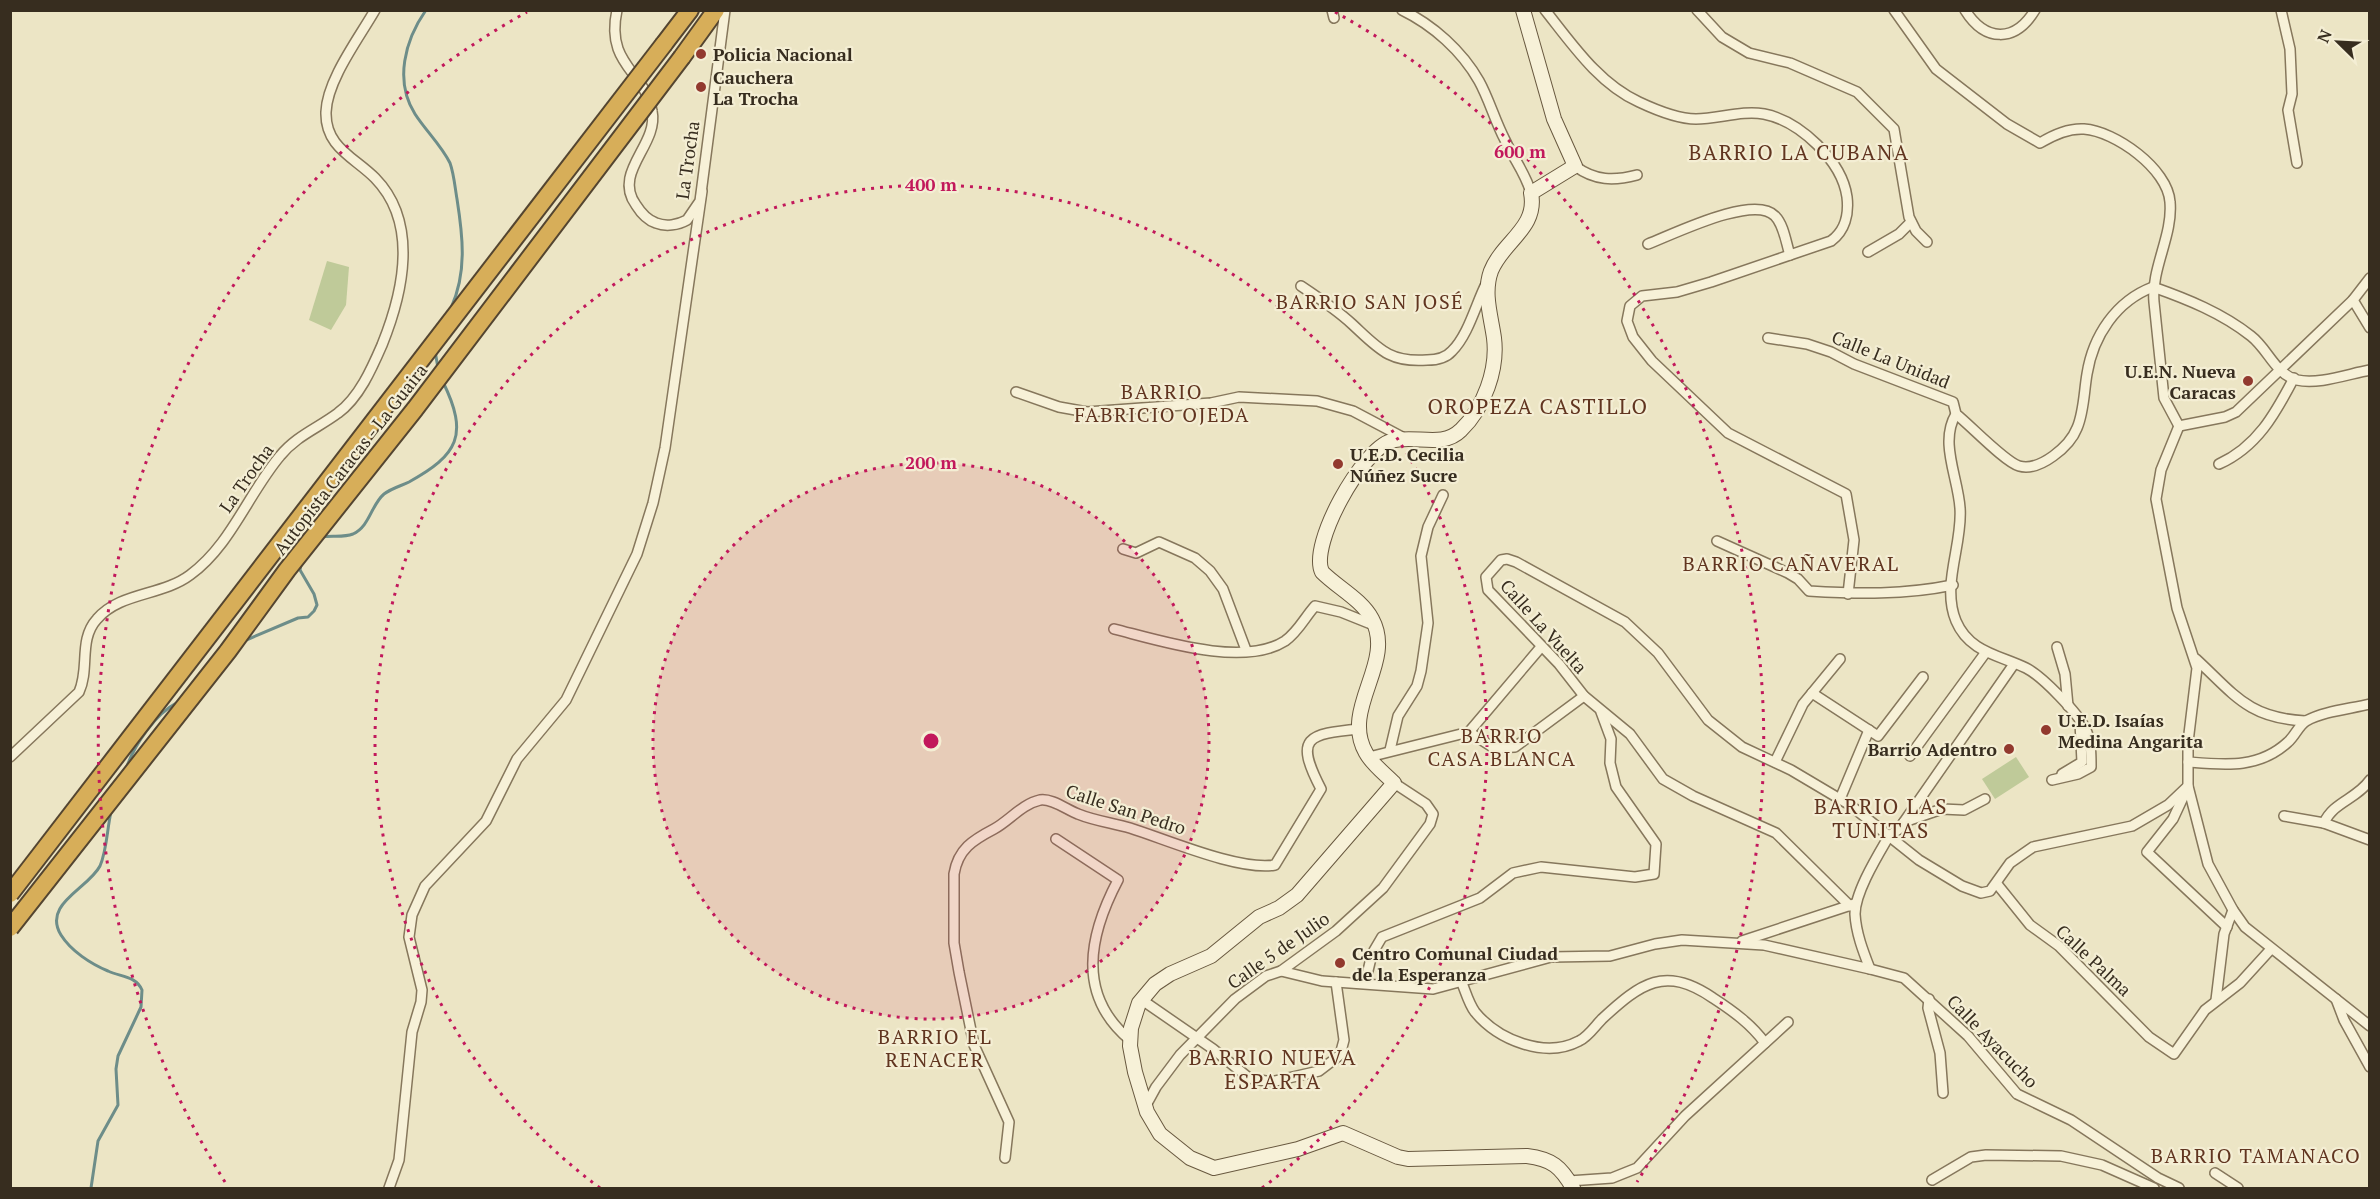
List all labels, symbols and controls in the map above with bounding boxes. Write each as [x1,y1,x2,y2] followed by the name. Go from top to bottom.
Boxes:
[2308,12,2368,72] north arrow
[2312,26,2337,46] text: N
[713,42,853,66] place label: Policia Nacional
[694,47,708,61] marker: Policia Nacional
[713,65,799,110] place label: Cauchera La Trocha
[694,80,708,94] marker: Cauchera La Trocha
[670,119,704,201] street label: La Trocha
[1688,138,1910,166] district label: BARRIO LA CUBANA
[1494,139,1546,163] text: 600 m
[905,172,957,196] text: 400 m
[1276,288,1464,315] district label: BARRIO SAN JOSÉ
[1828,324,1954,394] street label: Calle La Unidad
[268,359,432,559] street label: Autopista Caracas - La Guaira
[2124,359,2236,404] place label: U.E.N. Nueva Caracas
[2241,374,2255,388] marker: U.E.N. Nueva Caracas
[1074,378,1250,428] district label: BARRIO FABRICIO OJEDA
[1427,392,1649,420] district label: OROPEZA CASTILLO
[214,439,278,517] street label: La Trocha
[1350,442,1464,487] place label: U.E.D. Cecilia Núñez Sucre
[905,450,957,474] text: 200 m
[1331,457,1345,471] marker: U.E.D. Cecilia Núñez Sucre
[1682,550,1900,577] district label: BARRIO CAÑAVERAL
[1495,574,1593,678] street label: Calle La Vuelta
[2058,708,2203,753] place label: U.E.D. Isaías Medina Angarita
[1427,722,1577,772] district label: BARRIO CASA BLANCA
[2039,723,2053,737] marker: U.E.D. Isaías Medina Angarita
[921,731,941,751] centre of rings
[1868,737,1997,761] place label: Barrio Adentro
[2002,742,2016,756] marker: Barrio Adentro
[1063,778,1189,840] street label: Calle San Pedro
[1814,792,1948,844] district label: BARRIO LAS TUNITAS
[1222,906,1334,994] street label: Calle 5 de Julio
[2051,919,2137,1001] street label: Calle Palma
[1352,941,1558,986] place label: Centro Comunal Ciudad de la Esperanza
[1333,956,1347,970] marker: Centro Comunal Ciudad de la Esperanza
[1942,989,2044,1093] street label: Calle Ayacucho
[878,1023,992,1073] district label: BARRIO EL RENACER
[1189,1043,1357,1095] district label: BARRIO NUEVA ESPARTA
[2151,1142,2361,1169] district label: BARRIO TAMANACO

